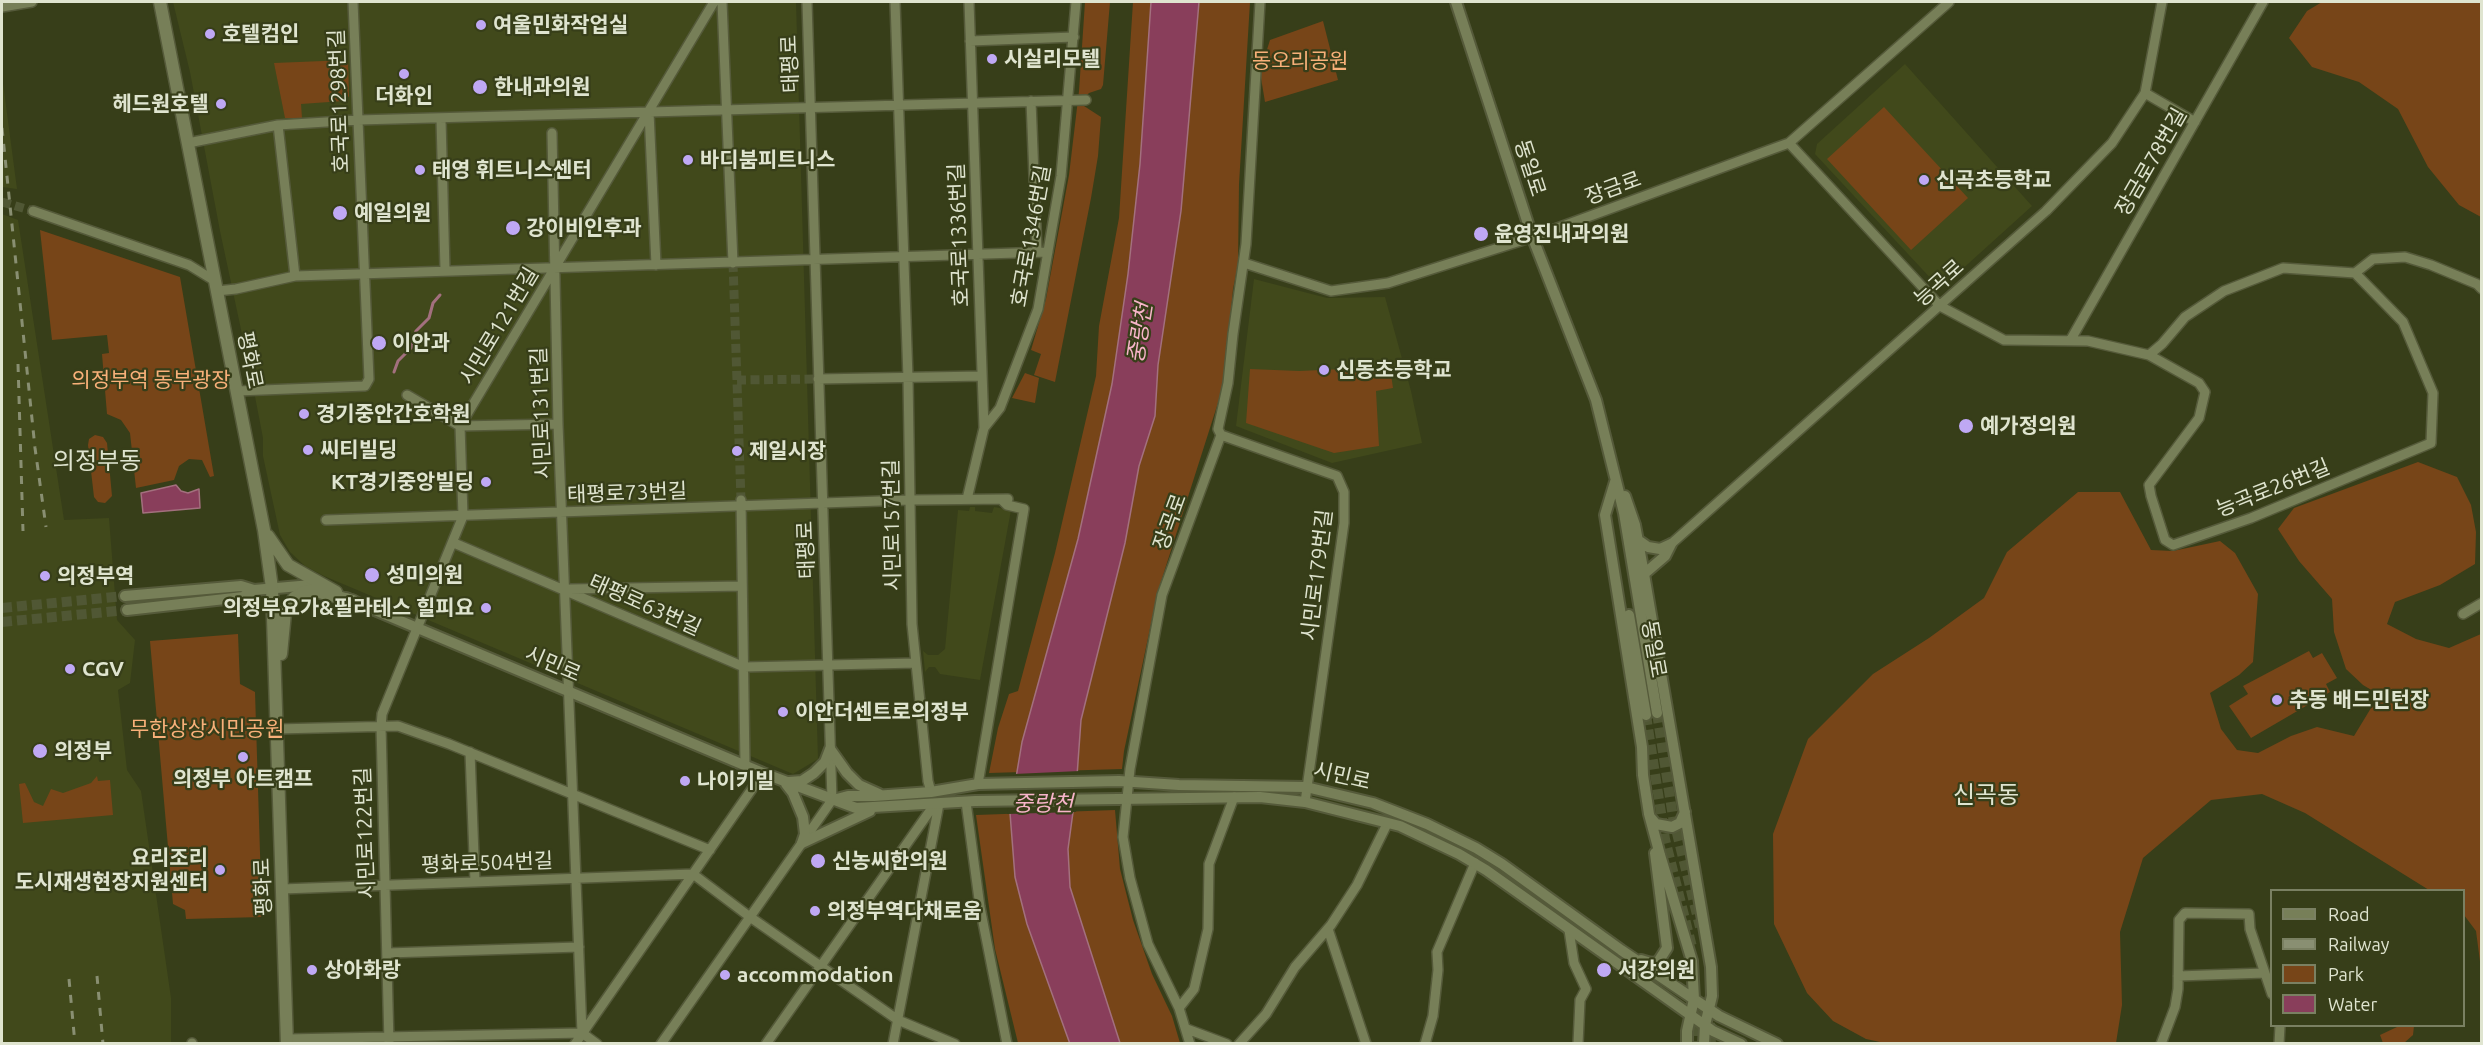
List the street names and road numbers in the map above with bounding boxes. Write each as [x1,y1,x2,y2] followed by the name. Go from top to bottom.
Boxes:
[324,29,354,173] street label: 호국로1298번길
[776,35,804,93] street label: 태평로
[2110,104,2192,220] street label: 장금로78번길
[1509,137,1551,199] street label: 동일로
[944,163,974,307] street label: 호국로1336번길
[1006,163,1056,309] street label: 호국로1346번길
[1581,166,1645,210] street label: 장금로
[1909,254,1969,312] street label: 능곡로
[454,263,544,389] street label: 시민로121번길
[232,329,268,391] street label: 평화로
[526,347,556,479] street label: 시민로131번길
[2213,454,2333,522] street label: 능곡로26번길
[878,459,906,591] street label: 시민로157번길
[566,478,688,508] street label: 태평로73번길
[1148,490,1192,554] street label: 장곡로
[1296,508,1338,642] street label: 시민로179번길
[792,521,820,579] street label: 태평로
[585,569,705,641] street label: 태평로63번길
[1637,618,1671,680] street label: 동일로
[521,641,585,687] street label: 시민로
[1311,757,1373,795] street label: 시민로
[350,767,380,899] street label: 시민로122번길
[421,848,553,878] street label: 평화로504번길
[249,858,277,916] street label: 평화로

